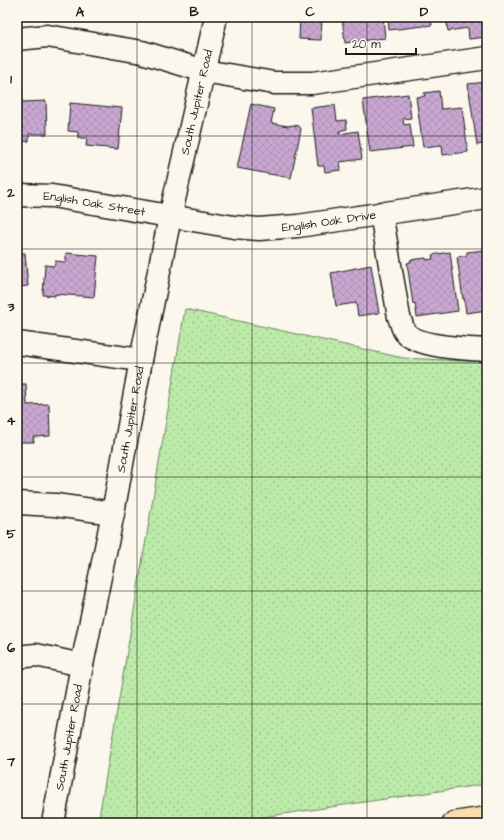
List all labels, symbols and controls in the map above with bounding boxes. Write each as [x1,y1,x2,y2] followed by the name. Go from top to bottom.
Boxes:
[76,3,85,21] text: A
[189,3,199,21] text: B
[305,3,315,21] text: C
[420,3,429,21] text: D
[346,30,416,56] scale bar
[352,36,381,53] text: 20 m
[177,48,217,157] street label: South Jupiter Road
[10,70,12,88] text: 1
[6,184,15,202] text: 2
[43,188,147,221] street label: English Oak Street
[281,206,378,236] street label: English Oak Drive
[7,298,15,316] text: 3
[113,365,149,474] street label: South Jupiter Road
[7,412,16,430] text: 4
[6,525,16,543] text: 5
[7,639,16,657] text: 6
[51,683,87,792] street label: South Jupiter Road
[6,753,16,771] text: 7

